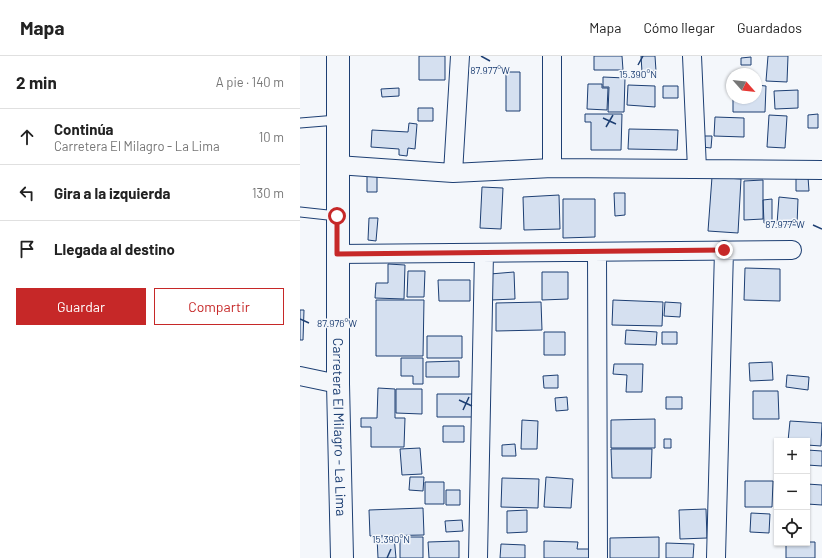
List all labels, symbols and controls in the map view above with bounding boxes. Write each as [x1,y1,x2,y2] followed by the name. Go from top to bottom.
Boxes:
[20,16,64,39] text: Mapa
[589,19,621,36] text: Mapa
[643,19,715,36] text: Cómo llegar
[737,19,802,36] text: Guardados
[470,64,510,76] text: 87.977°W
[619,68,657,80] text: 15.390°N
[726,68,762,104] north arrow
[16,72,57,92] text: 2 min
[216,74,284,90] text: A pie · 140 m
[54,120,114,138] text: Continúa
[16,126,38,148] icon: ahead
[259,129,284,145] text: 10 m
[54,138,220,154] text: Carretera El Milagro - La Lima
[16,182,38,204] icon: left
[54,184,170,202] text: Gira a la izquierda
[252,185,284,201] text: 130 m
[328,207,346,225] route start
[765,218,805,230] text: 87.977°W
[16,238,38,260] icon: arrive
[54,240,175,258] text: Llegada al destino
[715,241,733,259] route end
[16,288,146,325] button: Guardar
[154,288,284,325] button: Compartir
[317,317,357,329] text: 87.976°W
[330,338,350,516] street label: Carretera El Milagro - La Lima
[774,438,810,546] map controls
[774,438,810,474] button: +
[774,474,810,510] button: −
[774,510,810,546] button: locate
[372,533,410,545] text: 15.390°N

